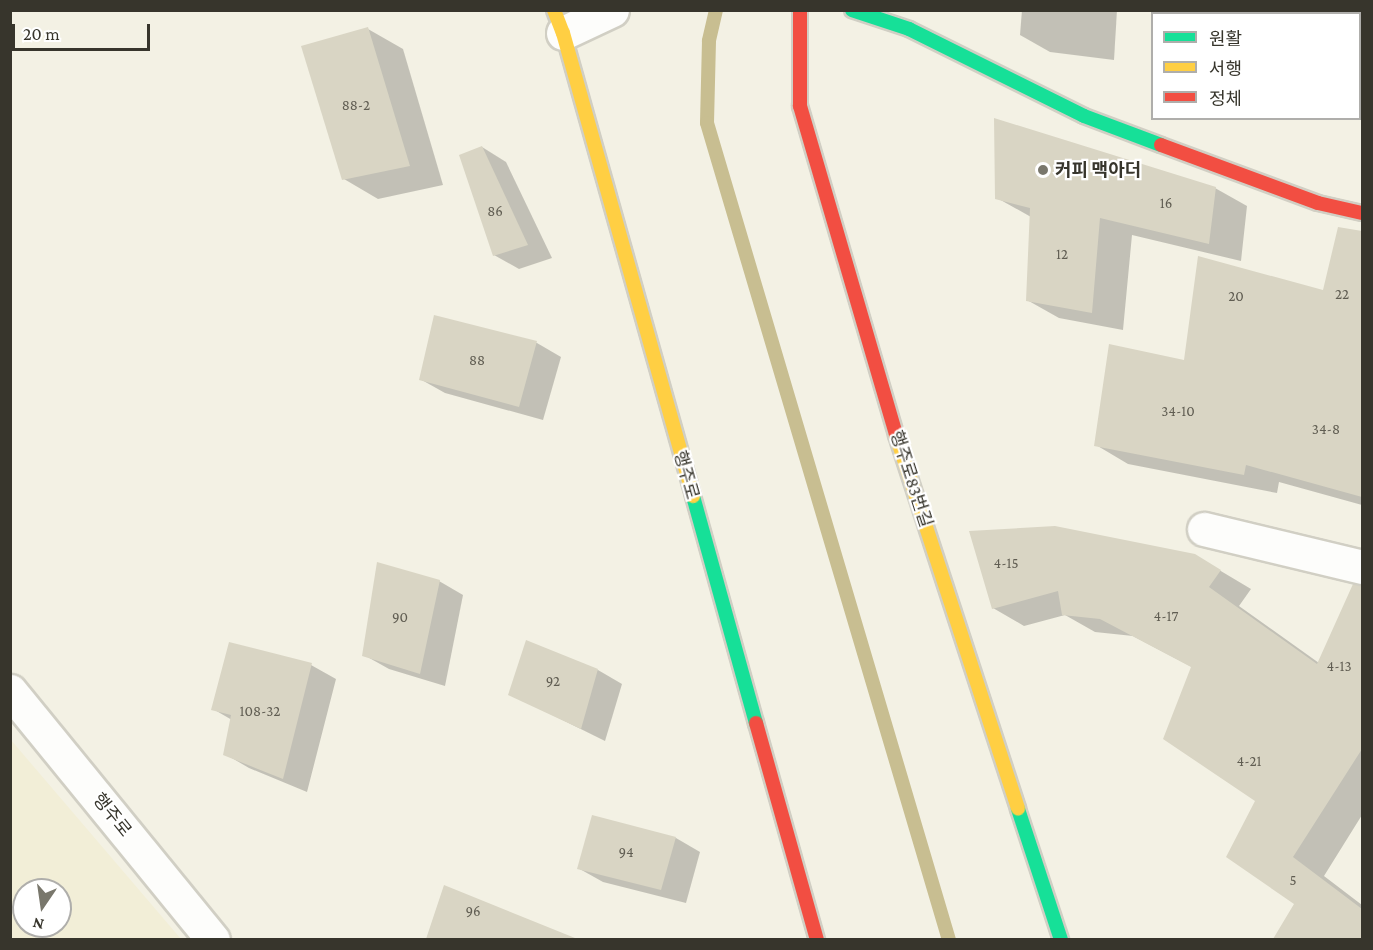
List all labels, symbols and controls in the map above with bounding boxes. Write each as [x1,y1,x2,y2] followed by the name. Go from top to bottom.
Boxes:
[15,12,153,50] scale bar
[1151,12,1361,120] legend
[23,24,60,44] text: 20 m
[1209,29,1242,49] text: 원활
[1209,59,1242,79] text: 서행
[1209,89,1242,109] text: 정체
[342,97,370,115] house number: 88-2
[1055,159,1141,181] place label: 커피 맥아더
[1036,163,1050,177] marker: 커피 맥아더
[1160,195,1172,213] house number: 16
[487,203,503,221] house number: 86
[1056,246,1068,264] house number: 12
[1335,286,1349,304] house number: 22
[1228,288,1244,306] house number: 20
[469,352,485,370] house number: 88
[1161,403,1195,421] house number: 34-10
[1312,421,1340,439] house number: 34-8
[885,428,937,530] street label: 행주로83번길
[669,448,703,502] street label: 행주로
[994,555,1018,573] house number: 4-15
[1154,608,1178,626] house number: 4-17
[392,609,408,627] house number: 90
[1326,658,1352,676] house number: 4-13
[546,673,560,691] house number: 92
[240,703,280,721] house number: 108-32
[1236,753,1262,771] house number: 4-21
[88,789,136,841] street label: 행주로
[618,844,634,862] house number: 94
[1289,872,1297,890] house number: 5
[12,878,72,938] north arrow
[465,903,481,921] house number: 96
[31,915,46,934] text: N

